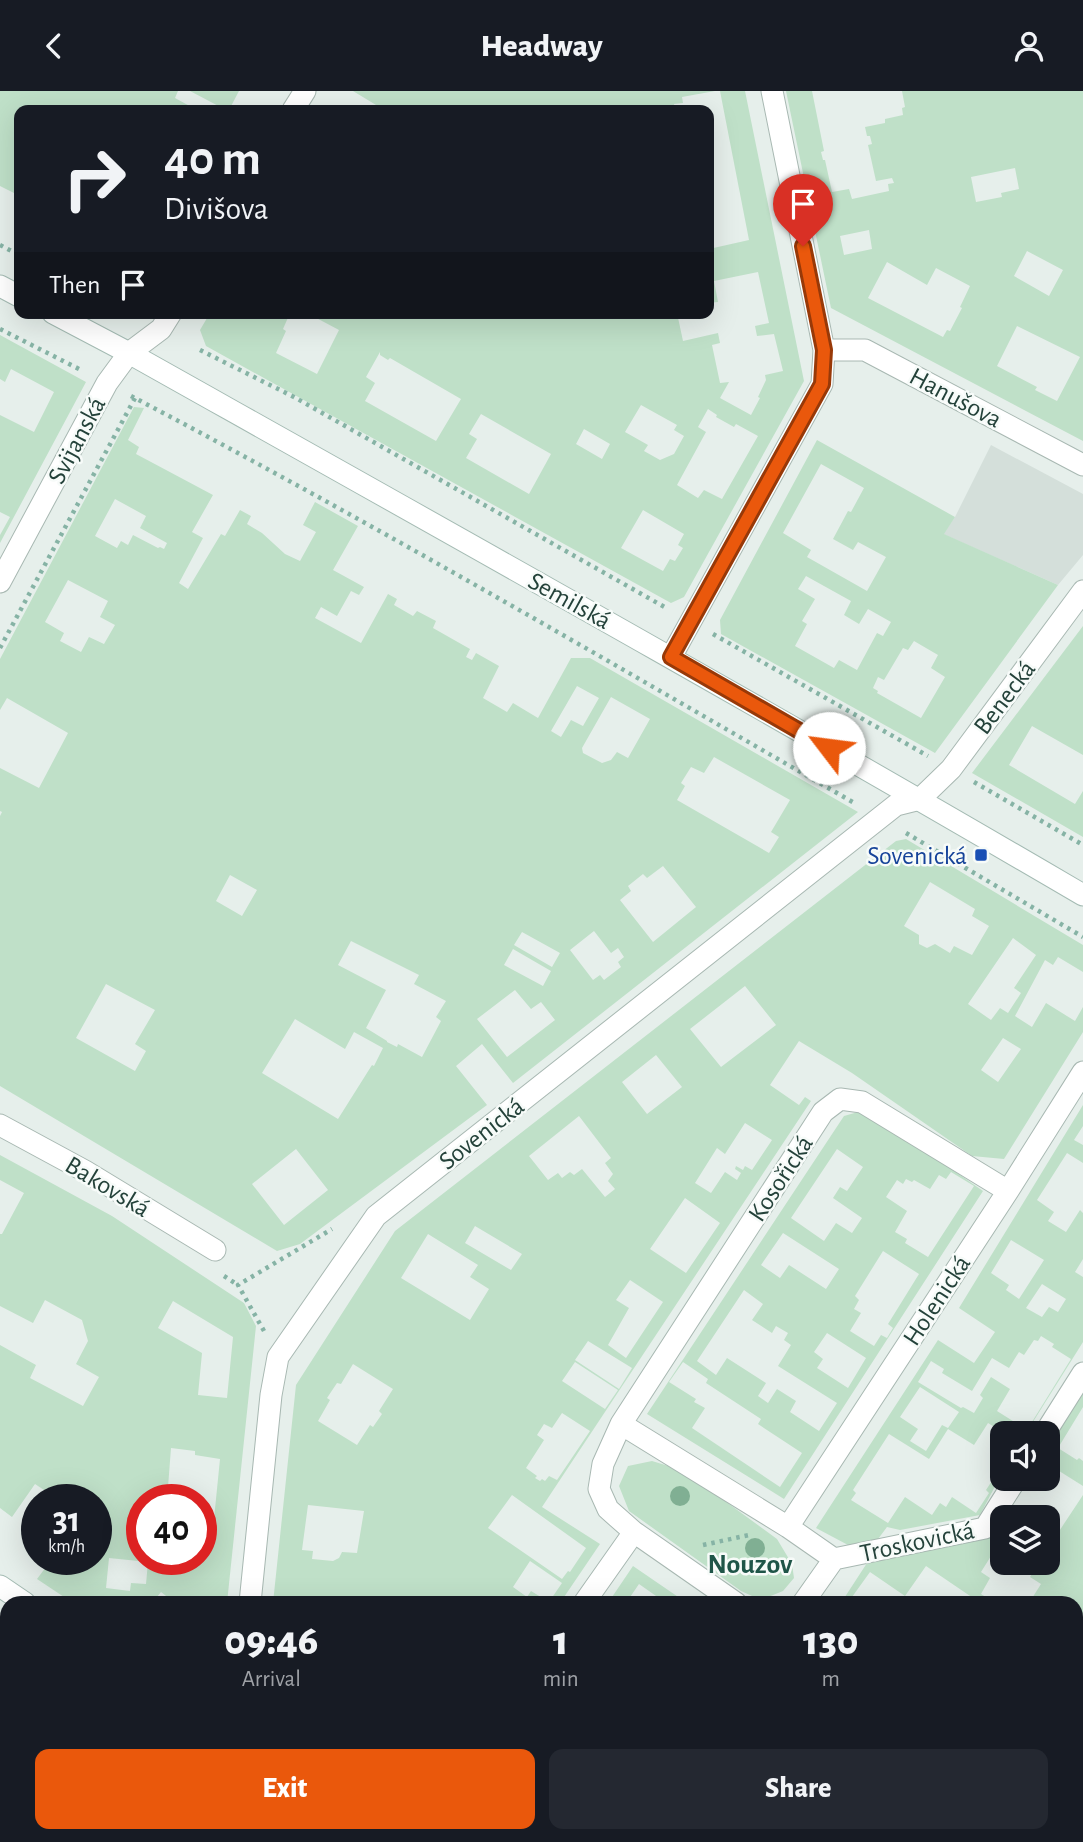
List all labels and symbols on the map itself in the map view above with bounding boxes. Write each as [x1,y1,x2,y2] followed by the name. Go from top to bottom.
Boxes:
[773,174,833,246] pin
[905,363,1006,433] street label: Hanušova
[43,393,110,488] street label: Svijanská
[524,568,615,634] street label: Semilská
[969,656,1041,739] street label: Benecká
[792,711,866,785] position arrow
[867,843,967,869] place label: Sovenická
[973,847,989,863] marker: Sovenická
[434,1093,529,1175] street label: Sovenická
[744,1131,818,1226] street label: Kosořická
[61,1152,154,1222] street label: Bakovská
[898,1251,975,1350] street label: Holenická
[126,1484,217,1575] speed limit sign: 40
[858,1517,977,1567] street label: Troskovická
[708,1551,793,1579] district label: Nouzov

